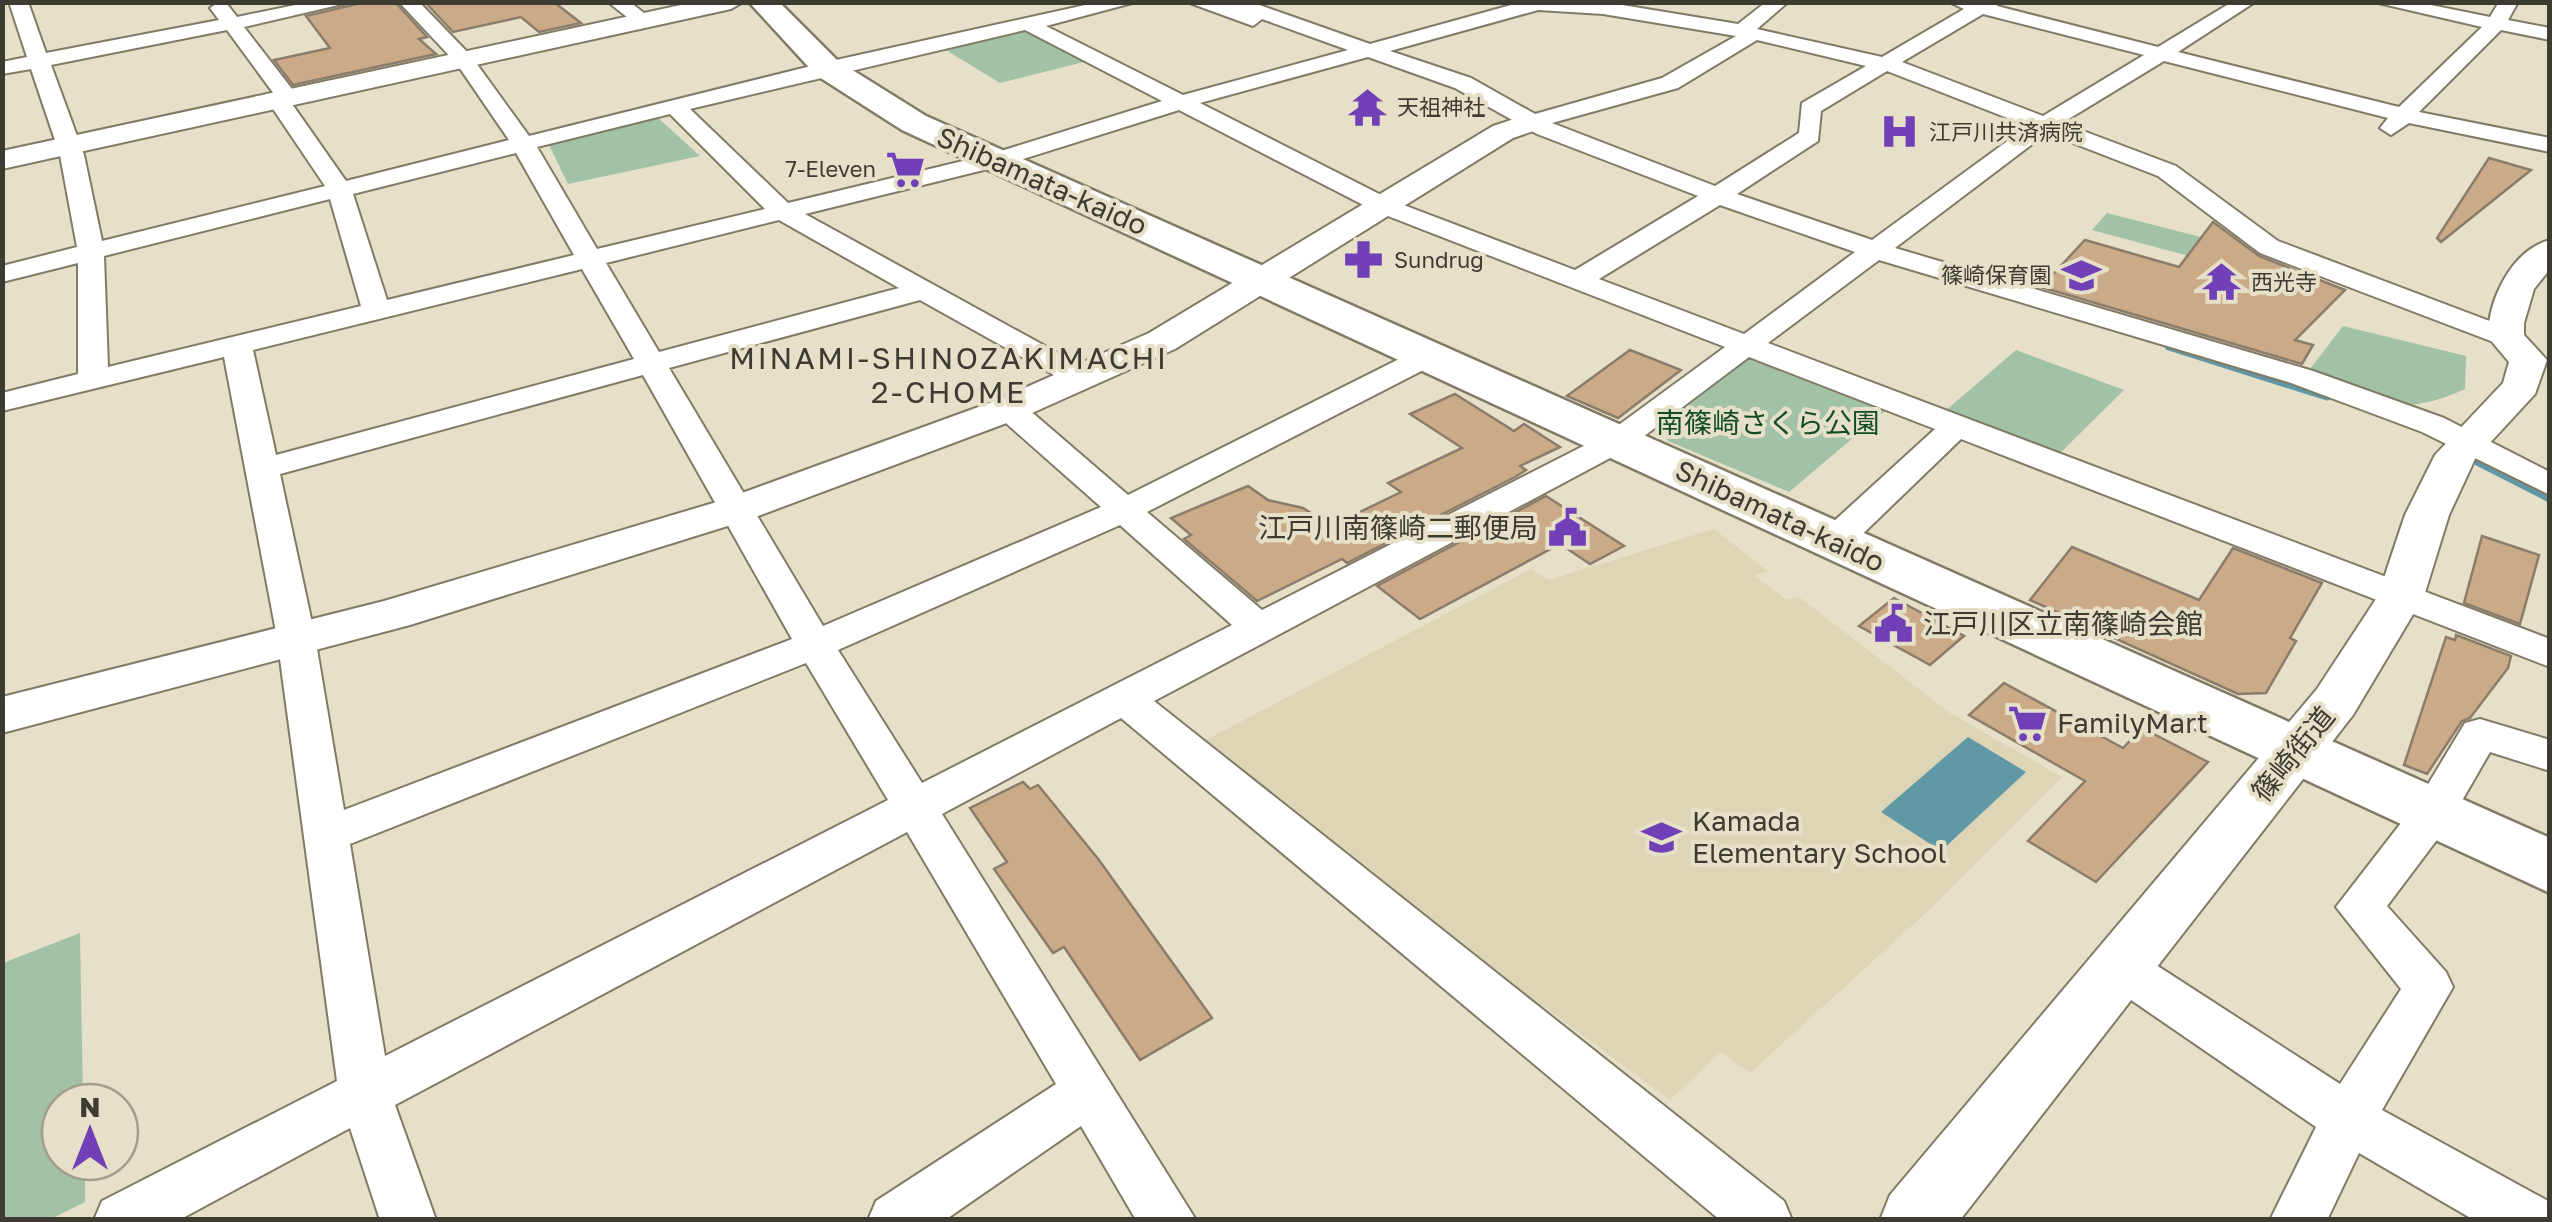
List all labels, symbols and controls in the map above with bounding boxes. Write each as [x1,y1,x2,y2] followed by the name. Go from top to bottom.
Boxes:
[1346,86,1388,128] temple icon: 天祖神社
[1397,93,1485,120] place label: 天祖神社
[1878,111,1920,153] hospital icon: 江戸川共済病院
[1929,118,2083,145] place label: 江戸川共済病院
[932,119,1152,242] street label: Shibamata-kaido
[885,148,927,190] supermarket icon: 7-Eleven
[785,155,876,182] place label: 7-Eleven
[1343,239,1385,281] pharmacy icon: Sundrug
[1394,246,1484,273] place label: Sundrug
[2060,254,2102,296] school or university icon: 篠崎保育園
[1941,261,2051,288] place label: 篠崎保育園
[2200,261,2242,303] temple icon: 西光寺
[2251,268,2317,295] place label: 西光寺
[729,340,1169,410] district label: MINAMI-SHINOZAKIMACHI 2-CHOME
[1656,406,1880,439] park label: 南篠崎さくら公園
[1671,453,1890,578] street label: Shibamata-kaido
[1547,507,1589,549] public building icon: 江戸川南篠崎二郵便局
[1258,511,1538,544] place label: 江戸川南篠崎二郵便局
[1872,603,1914,645] public building icon: 江戸川区立南篠崎会館
[1923,607,2203,640] place label: 江戸川区立南篠崎会館
[2245,700,2341,808] street label: 篠崎街道
[2006,702,2048,744] supermarket icon: FamilyMart
[2057,706,2208,739] place label: FamilyMart
[1692,804,1946,869] place label: Kamada Elementary School
[1641,816,1683,858] school or university icon: Kamada Elementary School
[40,1082,140,1182] north arrow
[79,1090,101,1123] text: N

